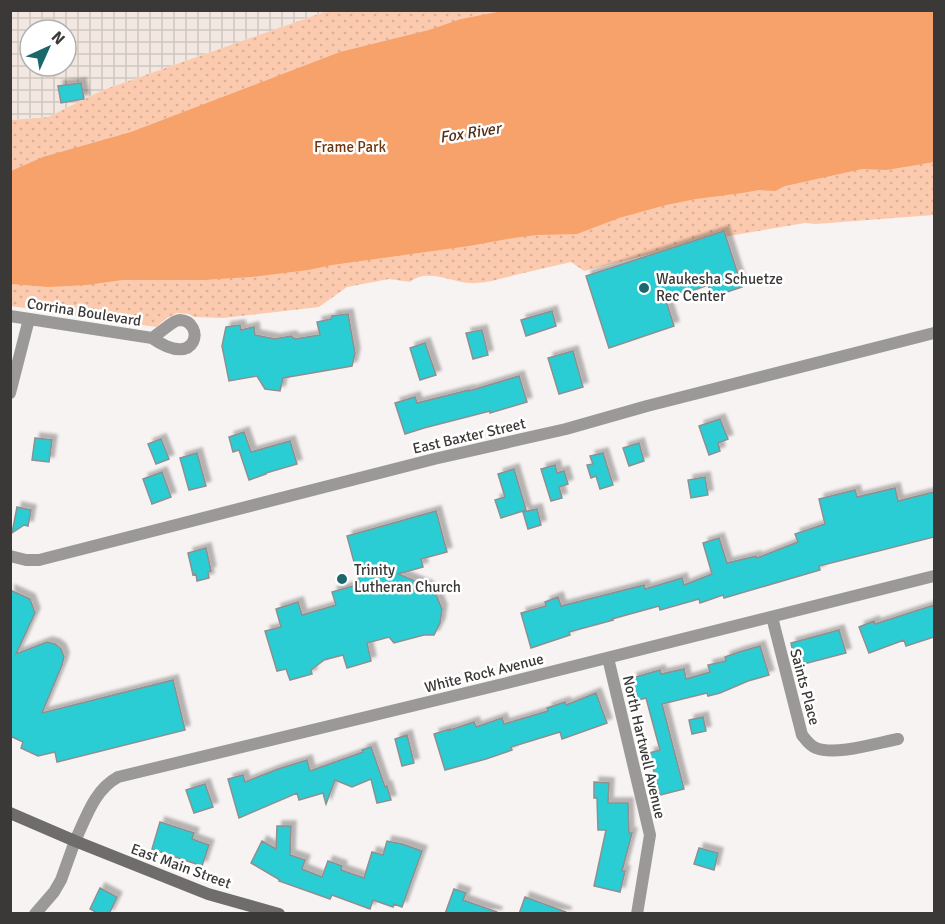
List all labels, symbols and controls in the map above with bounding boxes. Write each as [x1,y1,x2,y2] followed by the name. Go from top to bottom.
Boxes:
[18,18,78,78] north arrow
[47,27,69,49] text: N
[438,118,504,148] water label: Fox River
[314,138,387,156] park label: Frame Park
[656,270,783,305] place label: Waukesha Schuetze Rec Center
[637,281,651,295] marker: Waukesha Schuetze Rec Center
[25,294,143,330] street label: Corrina Boulevard
[411,414,527,458] street label: East Baxter Street
[354,561,461,596] place label: Trinity Lutheran Church
[335,572,349,586] marker: Trinity Lutheran Church
[786,647,824,727] street label: Saints Place
[423,649,545,697] street label: White Rock Avenue
[619,674,669,820] street label: North Hartwell Avenue
[128,840,234,892] street label: East Main Street

